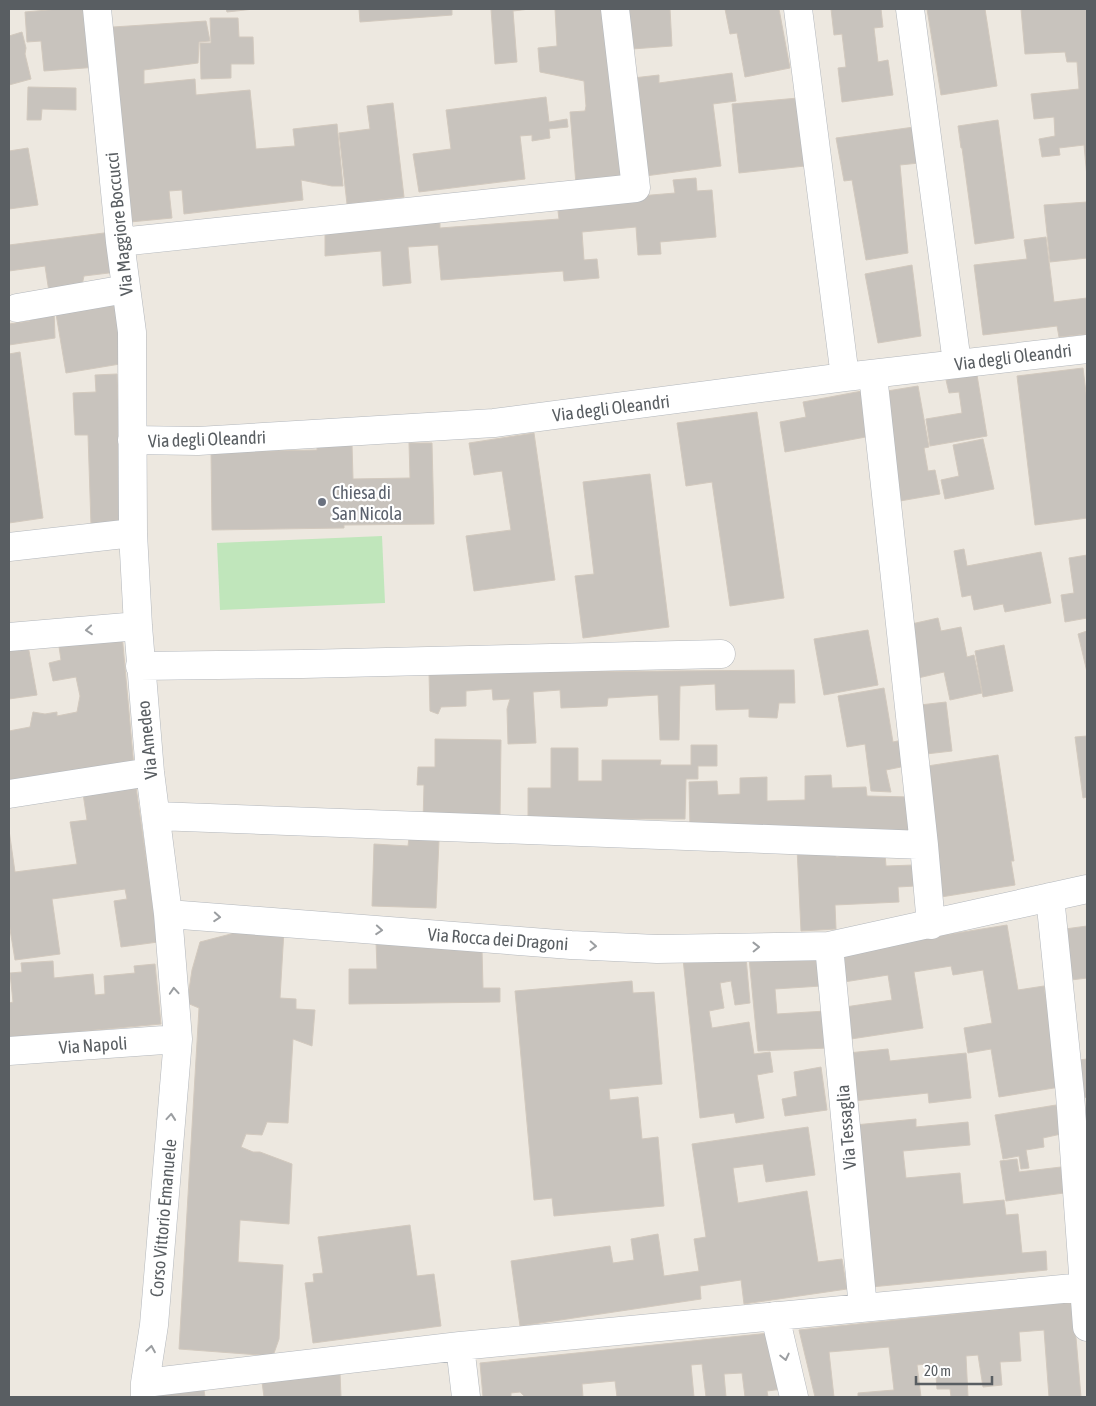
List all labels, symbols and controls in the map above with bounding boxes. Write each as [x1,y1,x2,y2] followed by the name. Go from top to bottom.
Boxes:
[101,151,137,297] street label: Via Maggiore Boccucci
[953,339,1073,375] street label: Via degli Oleandri
[551,390,671,426] street label: Via degli Oleandri
[148,426,266,452] street label: Via degli Oleandri
[332,482,402,524] place label: Chiesa di San Nicola
[316,496,328,508] marker: Chiesa di San Nicola
[85,624,93,635] one-way arrow
[132,700,162,780] street label: Via Amedeo
[213,912,221,923] one-way arrow
[375,924,383,935] one-way arrow
[427,924,569,954] street label: Via Rocca dei Dragoni
[590,940,598,951] one-way arrow
[752,942,760,953] one-way arrow
[169,986,180,994] one-way arrow
[58,1032,128,1058] street label: Via Napoli
[832,1084,860,1170] street label: Via Tessaglia
[166,1113,177,1121] one-way arrow
[146,1138,180,1298] street label: Corso Vittorio Emanuele
[145,1345,155,1353] one-way arrow
[779,1352,790,1361] one-way arrow
[916,1354,992,1386] scale bar
[924,1362,951,1379] text: 20 m

